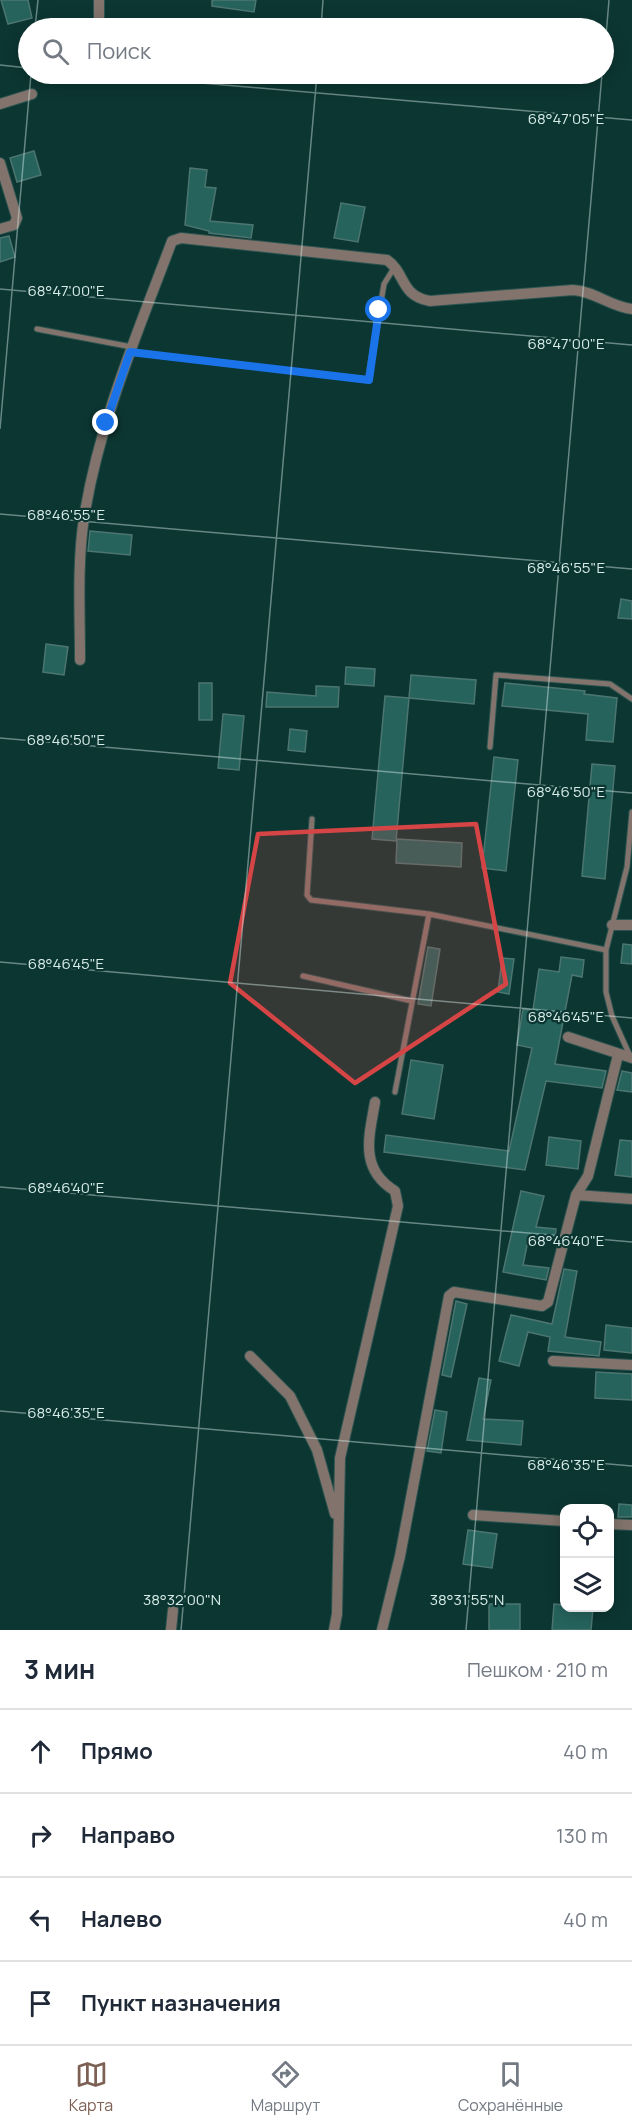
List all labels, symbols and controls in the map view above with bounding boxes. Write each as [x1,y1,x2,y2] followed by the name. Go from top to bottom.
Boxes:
[18,18,614,84] search box
[39,35,72,68] icon: search
[87,36,151,66] text: Поиск
[528,108,604,129] text: 68°47'05"E
[27,280,105,301] text: 68°47'00"E
[365,296,391,322] route start
[527,333,605,354] text: 68°47'00"E
[92,409,118,435] route end
[27,504,105,525] text: 68°46'55"E
[527,557,605,578] text: 68°46'55"E
[27,729,105,750] text: 68°46'50"E
[527,781,605,802] text: 68°46'50"E
[28,953,104,974] text: 68°46'45"E
[528,1006,604,1027] text: 68°46'45"E
[28,1177,104,1198] text: 68°46'40"E
[528,1230,604,1251] text: 68°46'40"E
[27,1402,105,1423] text: 68°46'35"E
[527,1454,605,1475] text: 68°46'35"E
[560,1504,614,1612] map controls
[560,1504,614,1558] button: locate
[560,1558,614,1612] button: layers
[143,1589,221,1610] text: 38°32'00"N
[430,1589,504,1610] text: 38°31'55"N
[24,1651,95,1687] text: 3 мин
[467,1656,608,1683] text: Пешком · 210 m
[24,1735,57,1768] icon: ahead
[81,1736,153,1766] text: Прямо
[563,1738,608,1765] text: 40 m
[24,1819,57,1852] icon: right
[81,1820,175,1850] text: Направо
[556,1822,608,1849] text: 130 m
[24,1903,57,1936] icon: left
[81,1904,162,1934] text: Налево
[563,1906,608,1933] text: 40 m
[24,1987,57,2020] icon: arrive
[81,1988,281,2018] text: Пункт назначения
[69,2058,113,2116] tab: Карта
[251,2058,320,2116] tab: Маршрут
[458,2058,563,2116] tab: Сохранённые

